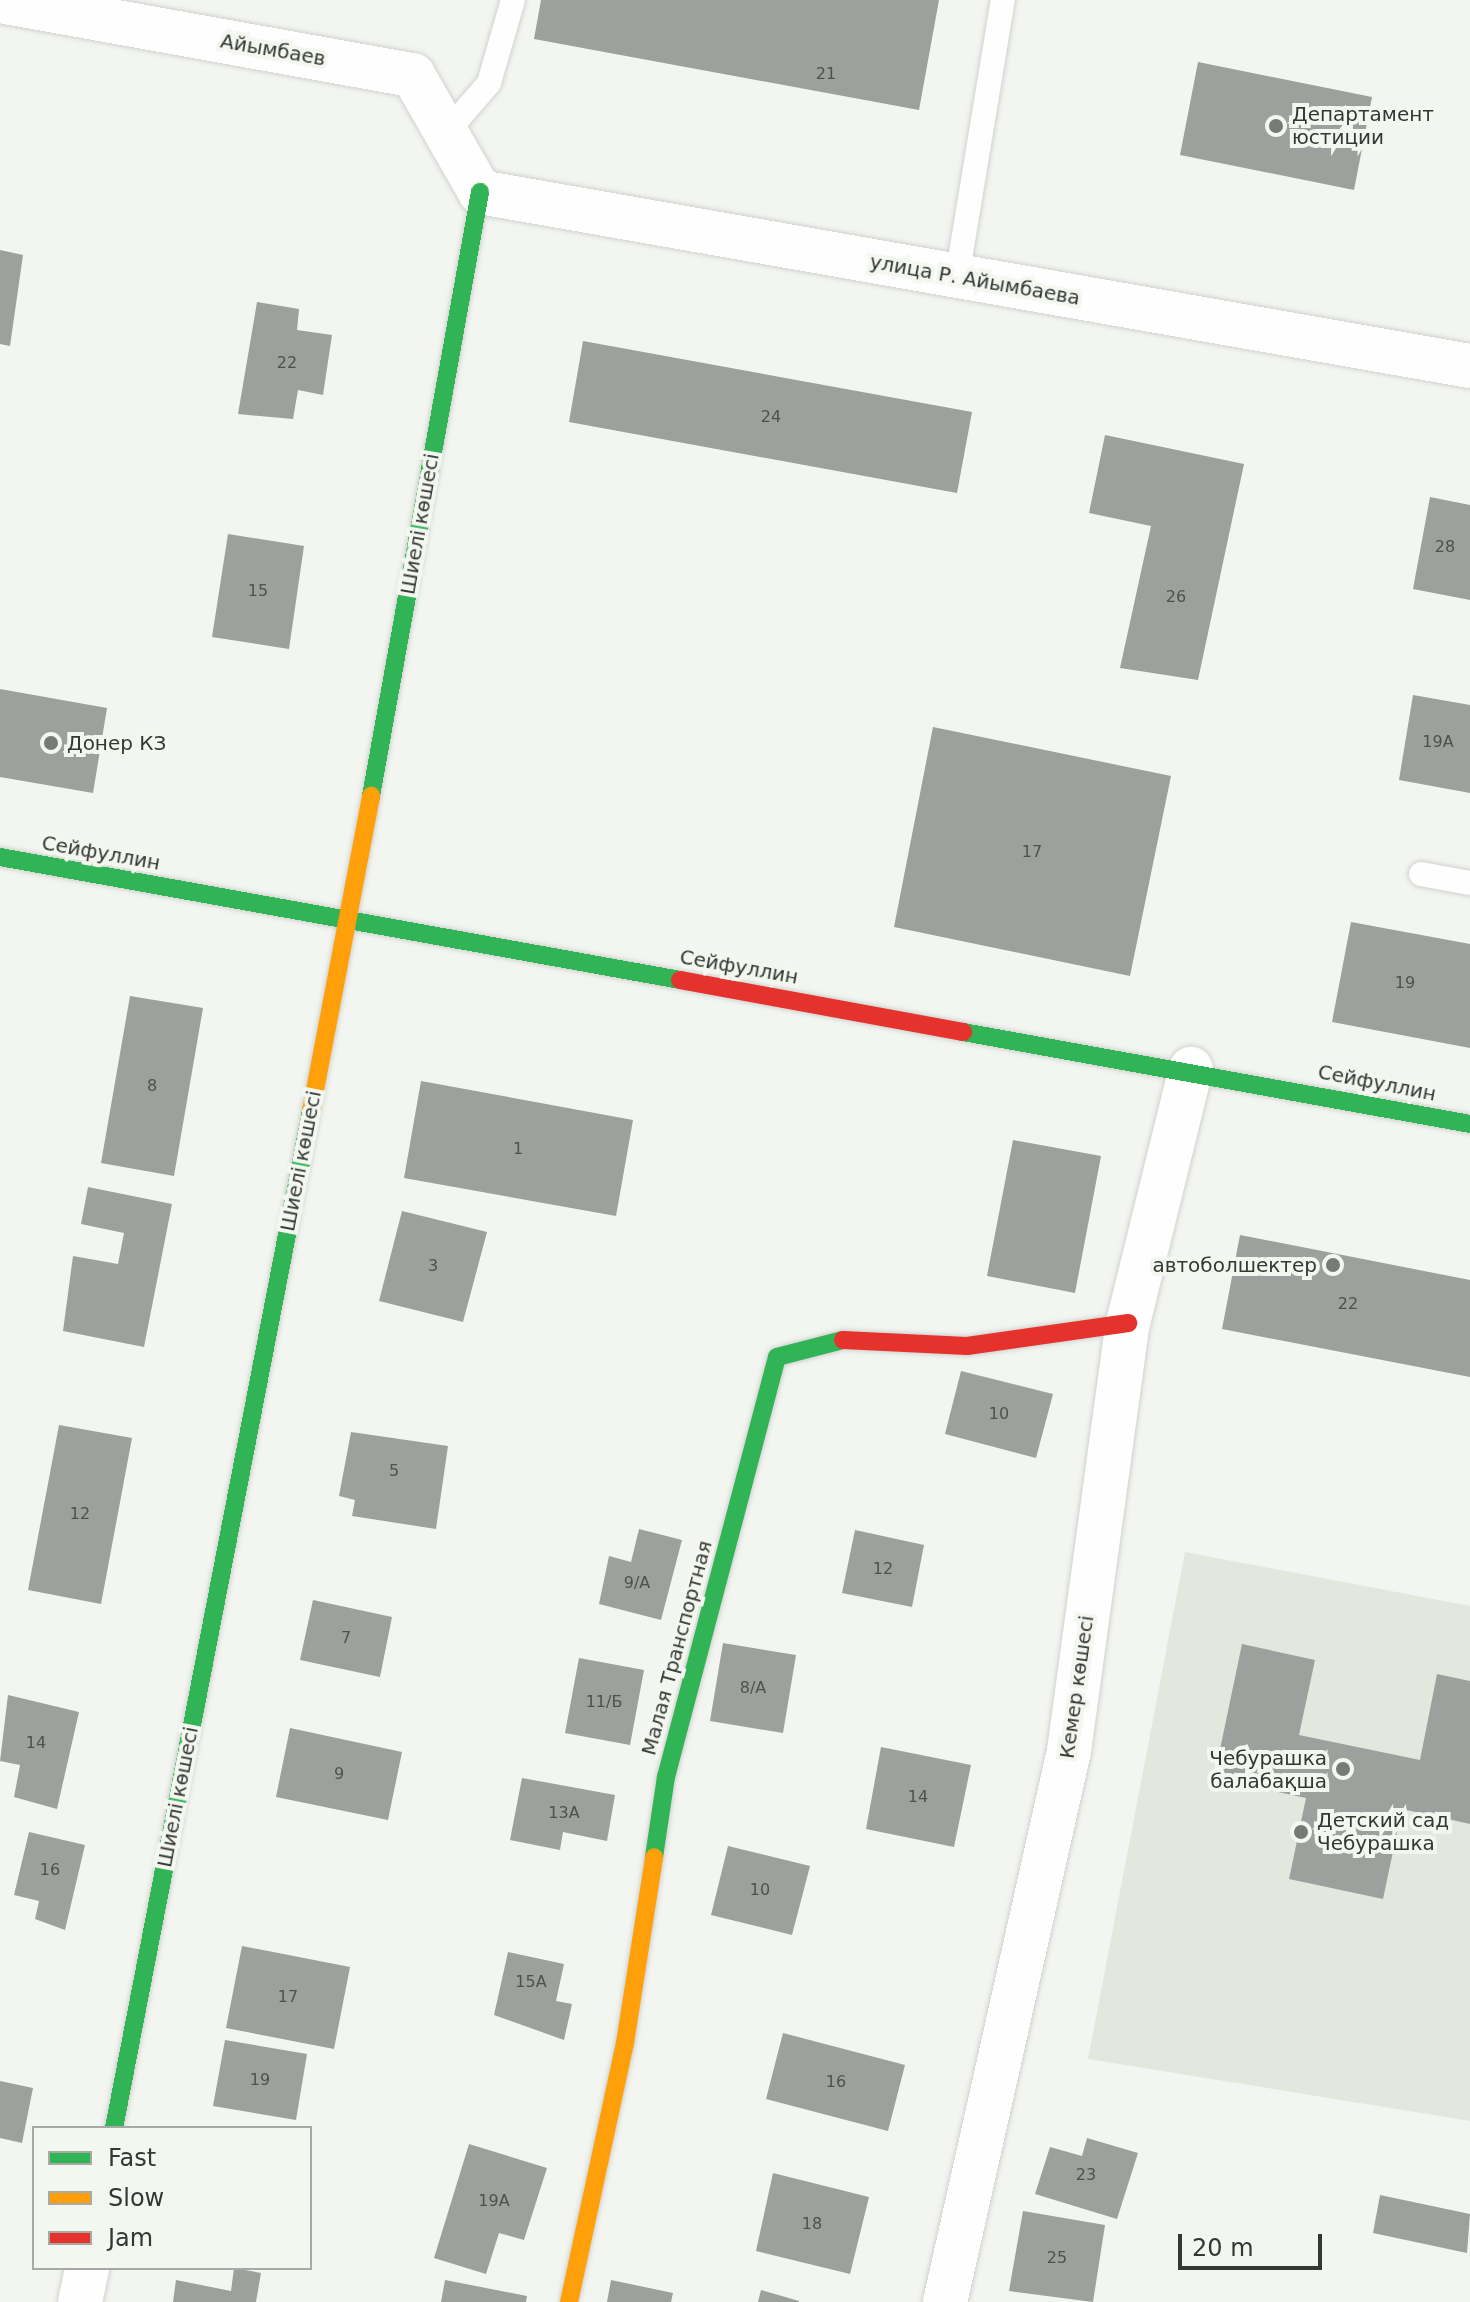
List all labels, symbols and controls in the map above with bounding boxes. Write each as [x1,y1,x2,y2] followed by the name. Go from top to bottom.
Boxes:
[219,29,327,71] street label: Айымбаев
[816,64,836,84] house number: 21
[1292,102,1434,149] place label: Департамент юстиции
[1267,117,1285,135] marker: Департамент юстиции
[868,250,1082,310] street label: улица Р. Айымбаева
[277,353,297,373] house number: 22
[761,407,781,427] house number: 24
[396,452,444,596] street label: Шиелі көшесі
[1435,537,1455,557] house number: 28
[248,581,268,601] house number: 15
[1166,587,1186,607] house number: 26
[67,731,166,755] place label: Донер КЗ
[1422,732,1454,752] house number: 19А
[42,734,60,752] marker: Донер КЗ
[40,831,162,875] street label: Сейфуллин
[1022,842,1042,862] house number: 17
[678,945,800,989] street label: Сейфуллин
[1395,973,1415,993] house number: 19
[1316,1060,1438,1106] street label: Сейфуллин
[147,1076,157,1096] house number: 8
[276,1089,326,1233] street label: Шиелі көшесі
[513,1139,523,1159] house number: 1
[1152,1253,1317,1277] place label: автоболшектер
[428,1256,438,1276] house number: 3
[1324,1256,1342,1274] marker: автоболшектер
[1338,1294,1358,1314] house number: 22
[989,1404,1009,1424] house number: 10
[389,1461,399,1481] house number: 5
[70,1504,90,1524] house number: 12
[637,1538,717,1758] street label: Малая Транспортная
[873,1559,893,1579] house number: 12
[624,1573,650,1593] house number: 9/А
[1055,1614,1099,1760] street label: Кемер көшесі
[341,1628,351,1648] house number: 7
[740,1678,766,1698] house number: 8/А
[586,1692,622,1712] house number: 11/Б
[153,1725,203,1869] street label: Шиелі көшесі
[26,1733,46,1753] house number: 14
[1209,1746,1327,1793] place label: Чебурашка балабақша
[1334,1760,1352,1778] marker: Чебурашка балабақша
[334,1764,344,1784] house number: 9
[908,1787,928,1807] house number: 14
[548,1803,580,1823] house number: 13А
[1317,1808,1449,1855] place label: Детский сад Чебурашка
[1292,1823,1310,1841] marker: Детский сад Чебурашка
[40,1860,60,1880] house number: 16
[750,1880,770,1900] house number: 10
[515,1972,547,1992] house number: 15А
[278,1987,298,2007] house number: 17
[250,2070,270,2090] house number: 19
[826,2072,846,2092] house number: 16
[32,2126,312,2270] legend
[108,2144,156,2172] text: Fast
[1076,2165,1096,2185] house number: 23
[108,2184,164,2212] text: Slow
[478,2191,510,2211] house number: 19А
[802,2214,822,2234] house number: 18
[1182,2218,1326,2268] scale bar
[108,2224,153,2252] text: Jam
[1192,2234,1254,2262] text: 20 m
[1047,2248,1067,2268] house number: 25

